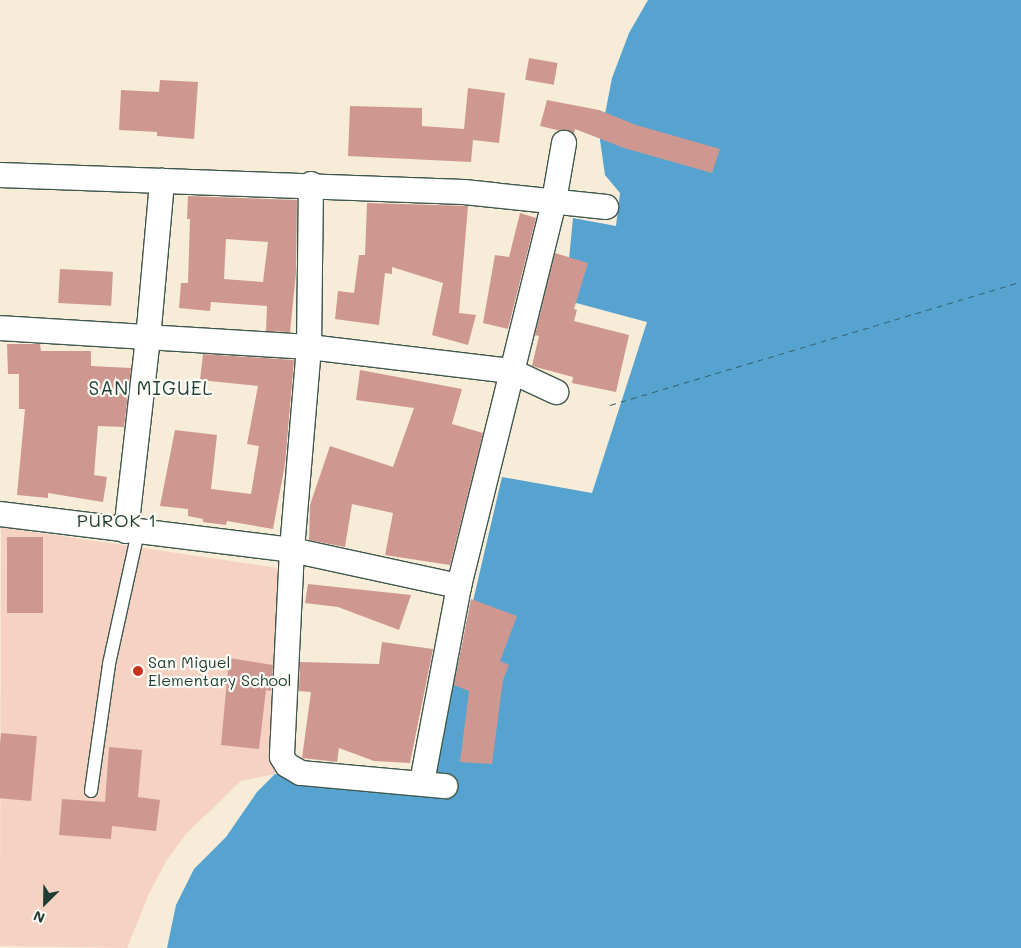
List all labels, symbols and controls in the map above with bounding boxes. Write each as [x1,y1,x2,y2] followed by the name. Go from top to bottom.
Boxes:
[87,377,215,399] district label: SAN MIGUEL
[76,509,158,531] district label: PUROK 1
[148,652,292,690] place label: San Miguel Elementary School
[132,665,144,677] marker: San Miguel Elementary School
[20,878,70,928] north arrow
[30,906,48,928] text: N

